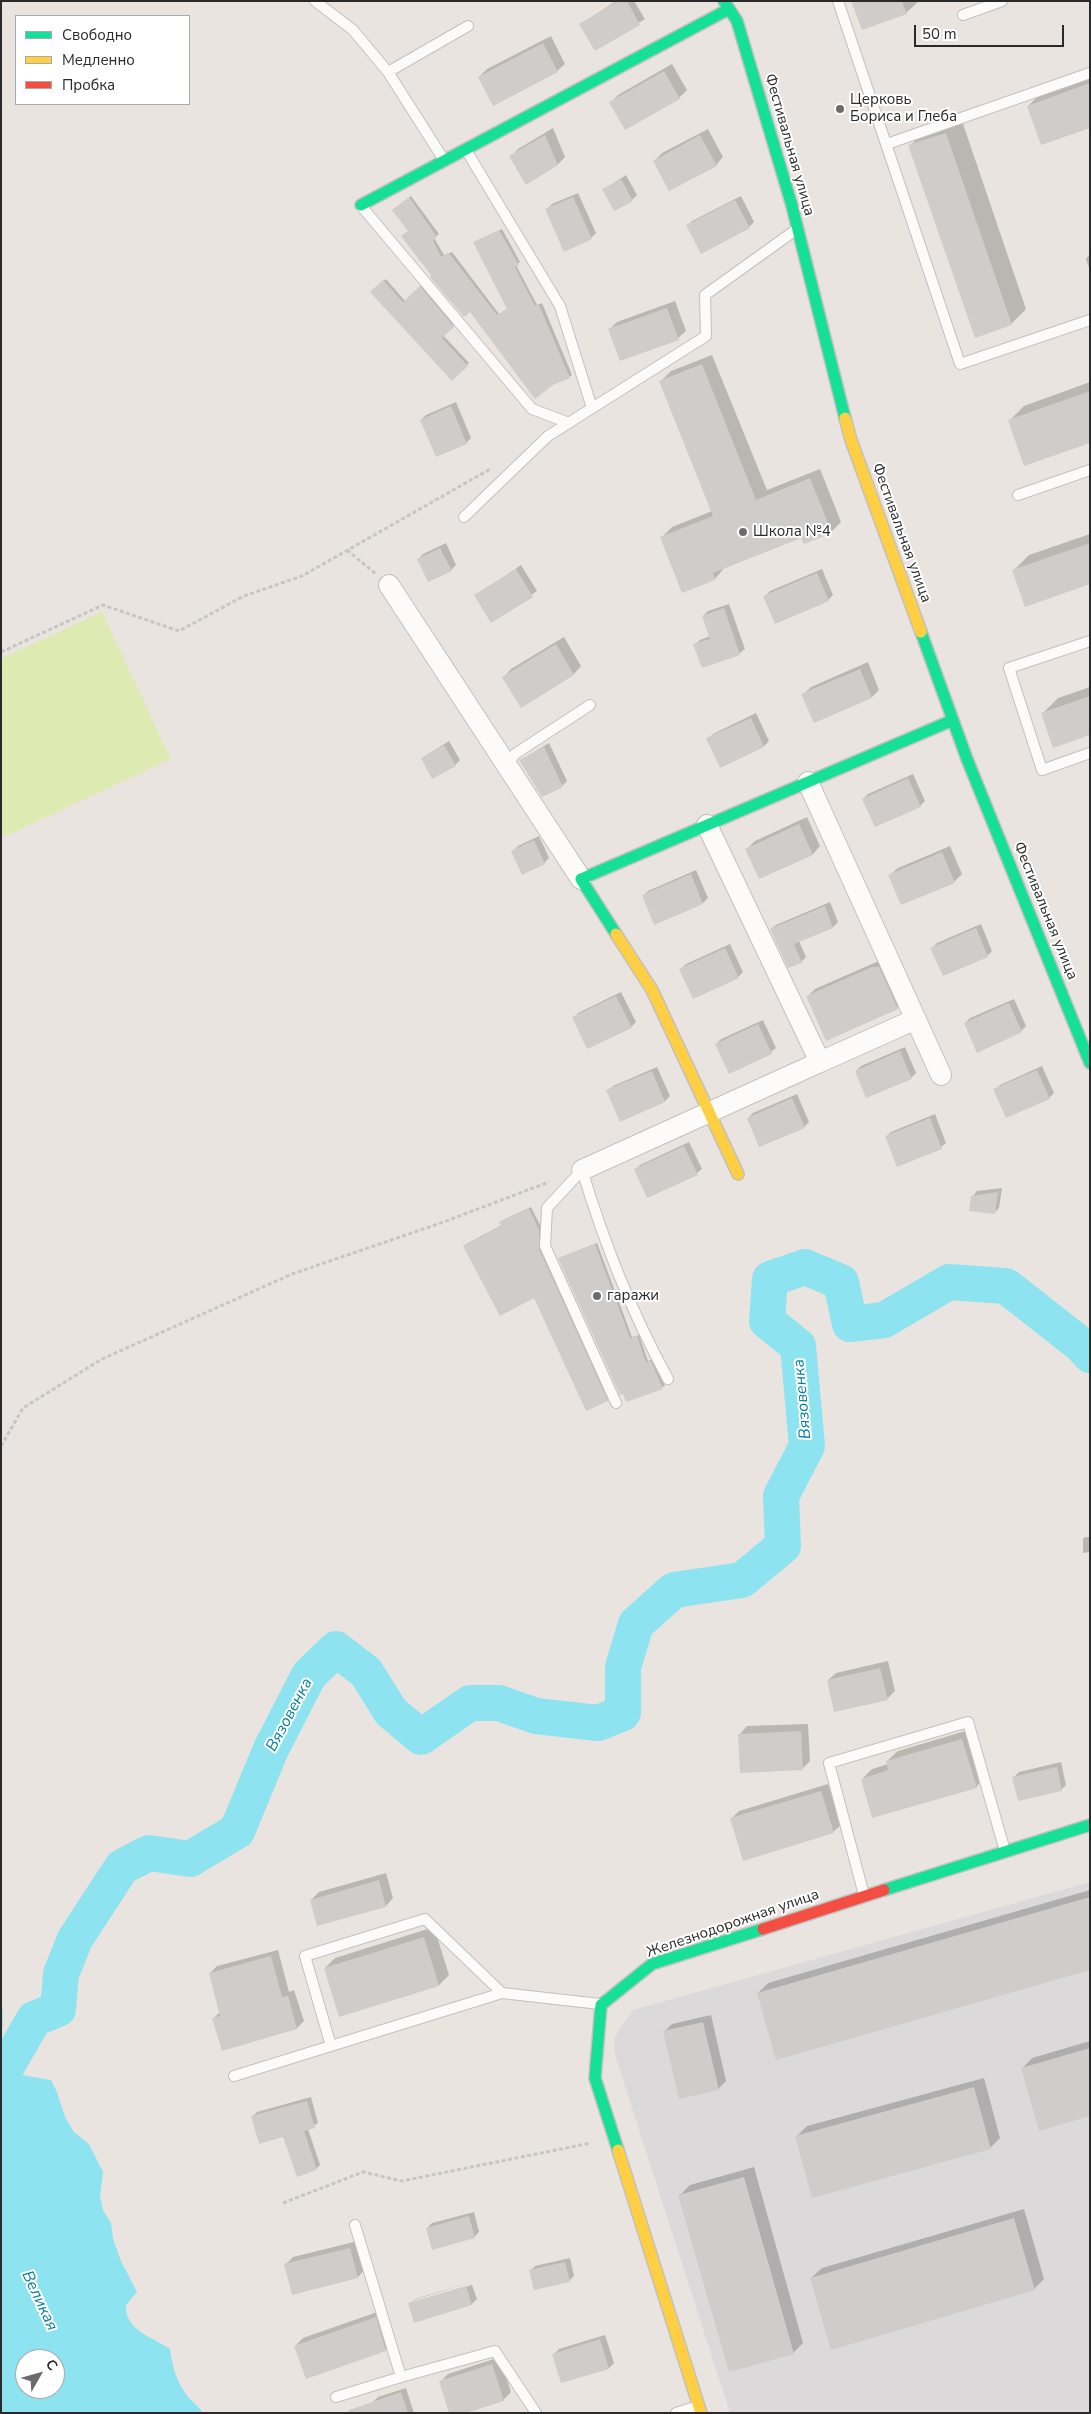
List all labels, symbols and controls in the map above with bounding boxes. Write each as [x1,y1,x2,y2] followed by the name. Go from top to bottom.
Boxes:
[15,15,190,105] legend
[916,15,1066,47] scale bar
[922,24,957,44] text: 50 m
[62,25,132,45] text: Свободно
[62,50,135,70] text: Медленно
[760,72,818,218] street label: Фестивальная улица
[62,75,115,95] text: Пробка
[850,91,957,126] place label: Церковь Бориса и Глеба
[834,103,846,115] marker: Церковь Бориса и Глеба
[867,461,935,605] street label: Фестивальная улица
[753,523,831,541] place label: Школа №4
[737,526,749,538] marker: Школа №4
[1009,840,1081,982] street label: Фестивальная улица
[607,1287,659,1305] place label: гаражи
[591,1290,603,1302] marker: гаражи
[790,1358,816,1440] water label: Вязовенка
[263,1675,317,1755] water label: Вязовенка
[644,1886,822,1962] street label: Железнодорожная улица
[17,2268,61,2334] water label: Великая
[15,2349,65,2399] north arrow
[41,2355,62,2375] text: С

